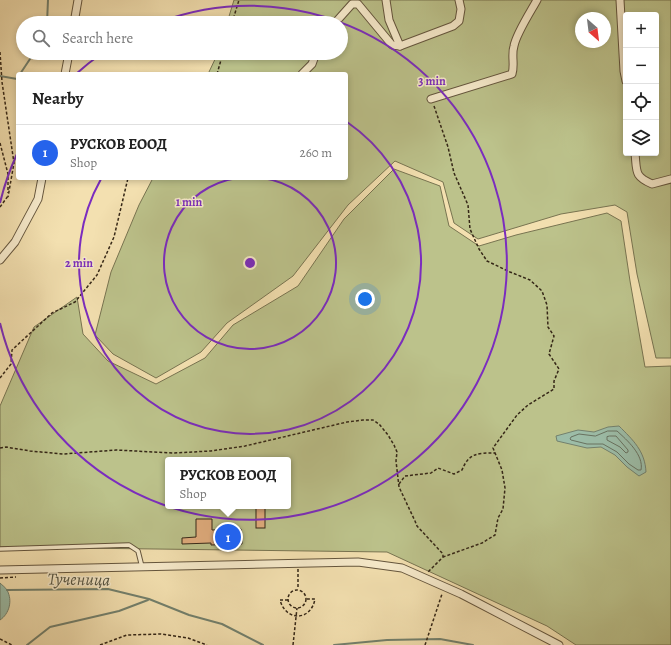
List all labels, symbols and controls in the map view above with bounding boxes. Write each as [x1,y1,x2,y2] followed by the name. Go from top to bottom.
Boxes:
[575,12,611,48] north arrow
[623,12,659,156] map controls
[623,12,659,48] button: +
[16,16,348,60] search box
[30,27,52,49] icon: search
[62,28,133,48] text: Search here
[623,48,659,84] button: −
[418,73,446,89] text: 3 min
[623,84,659,120] button: locate
[32,87,83,110] text: Nearby
[623,120,659,156] button: layers
[70,134,167,154] text: РУСКОВ ЕООД
[43,144,47,161] text: 1
[299,144,332,161] text: 260 m
[70,154,97,171] text: Shop
[176,194,203,210] text: 1 min
[65,255,93,271] text: 2 min
[243,256,257,270] centre of rings
[355,289,375,309] your location
[165,457,291,509] popup
[179,465,277,485] text: РУСКОВ ЕООД
[179,485,207,502] text: Shop
[215,522,241,552] pin: 1
[47,567,111,592] water label: Тученица

